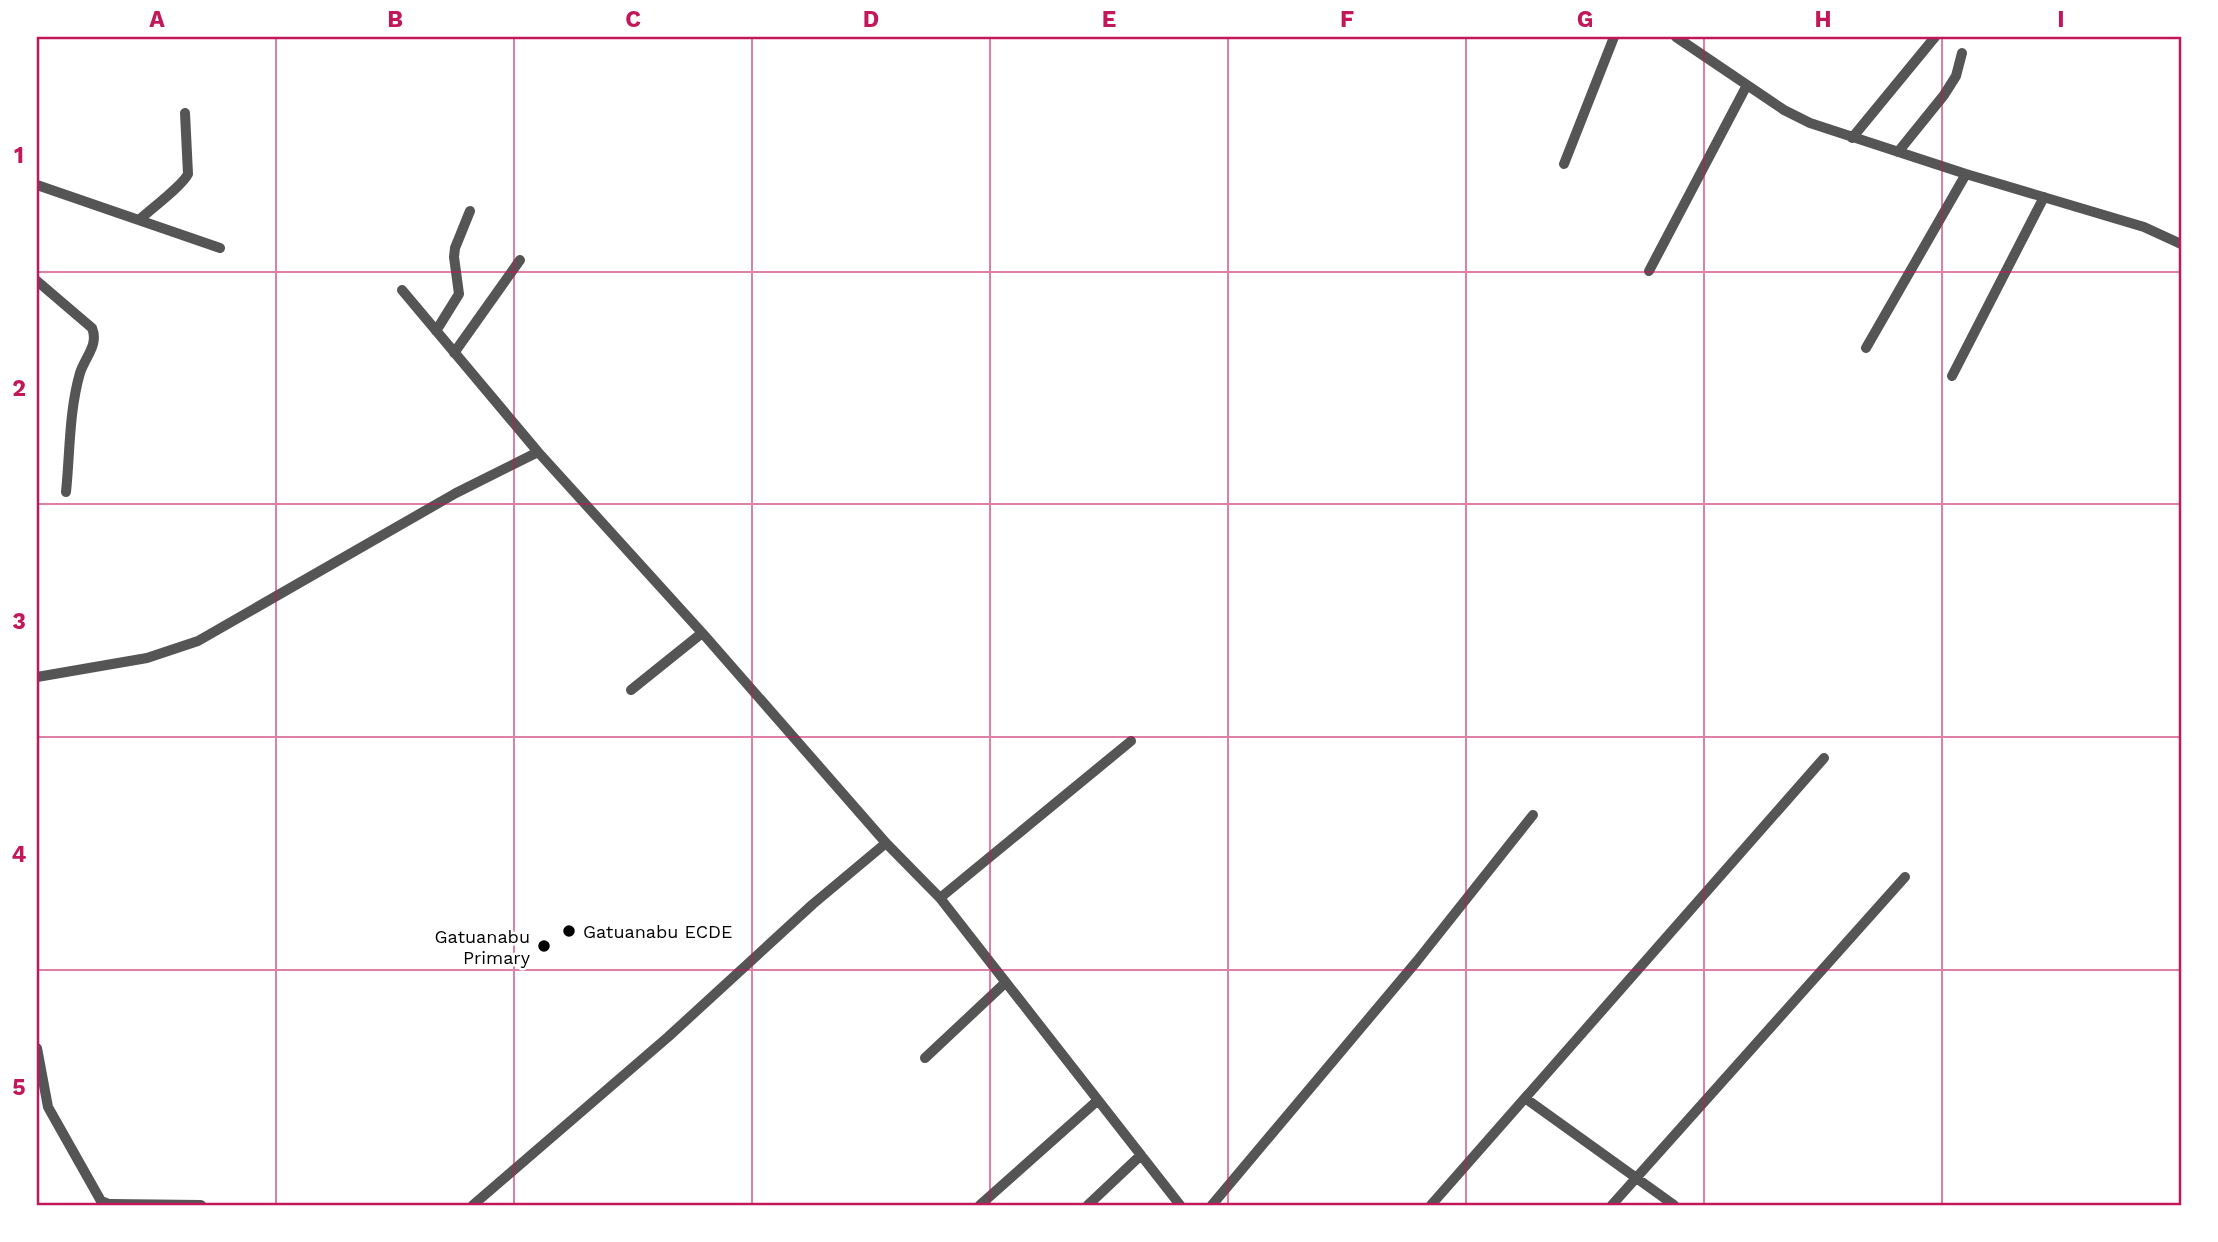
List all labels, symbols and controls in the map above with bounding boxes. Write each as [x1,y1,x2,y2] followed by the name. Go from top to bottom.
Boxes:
[149,6,165,33] text: A
[387,6,403,33] text: B
[625,6,641,33] text: C
[863,6,879,33] text: D
[1102,6,1116,33] text: E
[1340,6,1354,33] text: F
[1577,6,1593,33] text: G
[1814,6,1832,33] text: H
[2057,6,2065,33] text: I
[14,142,24,169] text: 1
[12,375,26,402] text: 2
[12,608,26,635] text: 3
[12,841,27,868] text: 4
[583,921,733,942] place label: Gatuanabu ECDE
[561,923,577,939] marker: Gatuanabu ECDE
[435,926,531,968] place label: Gatuanabu Primary
[536,938,552,954] marker: Gatuanabu Primary
[12,1074,26,1101] text: 5

